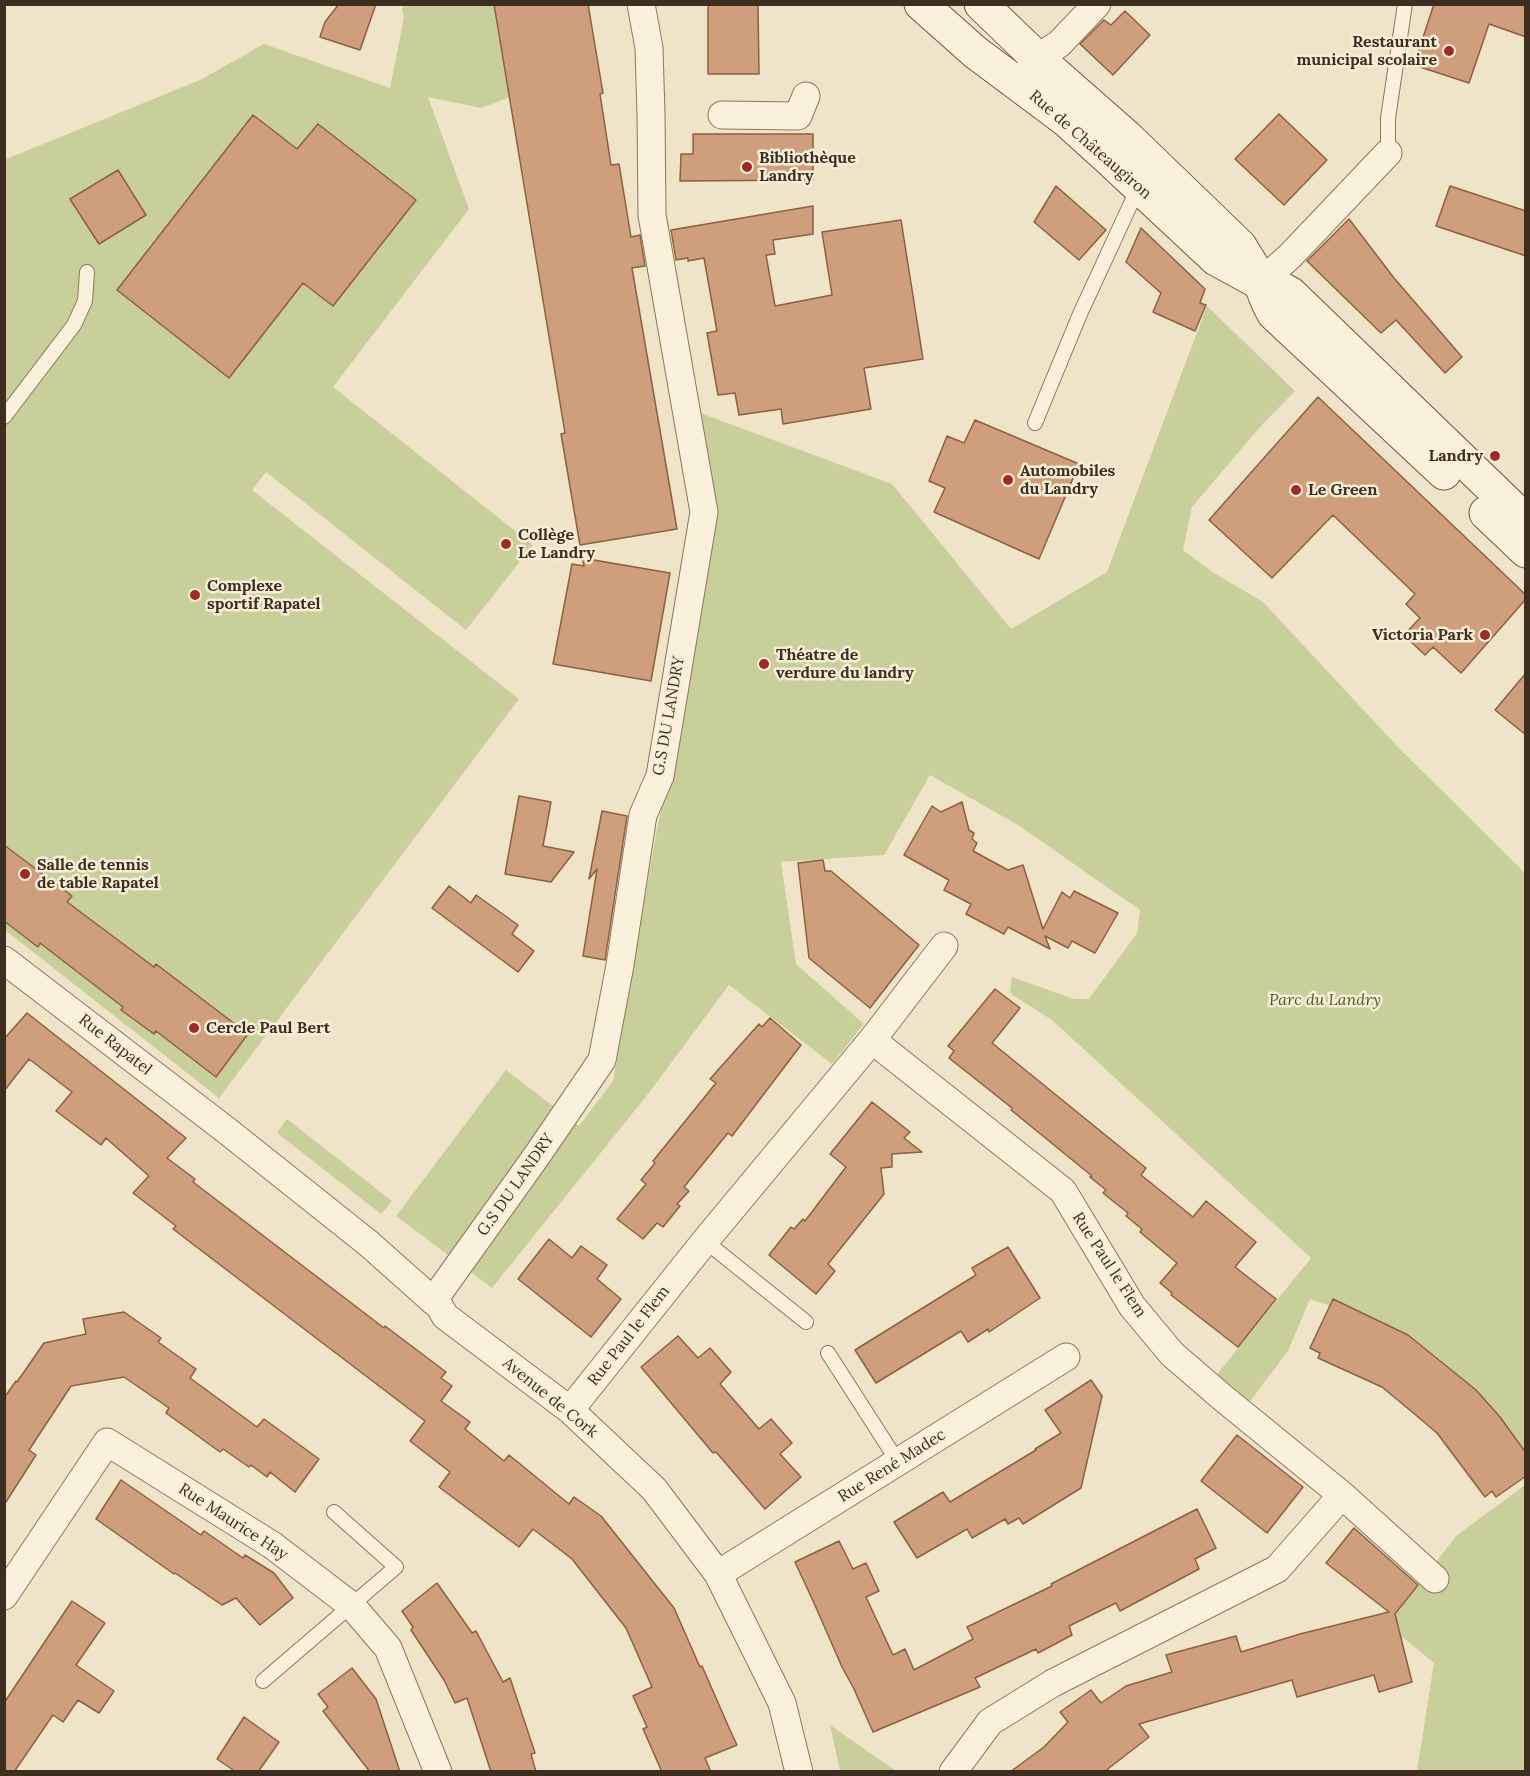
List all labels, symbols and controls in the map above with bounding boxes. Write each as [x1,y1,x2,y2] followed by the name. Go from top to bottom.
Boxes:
[1297,32,1437,70] place label: Restaurant municipal scolaire
[1442,44,1456,58] marker: Restaurant municipal scolaire
[1025,87,1155,203] street label: Rue de Châteaugiron
[759,148,856,186] place label: Bibliothèque Landry
[740,160,754,174] marker: Bibliothèque Landry
[1429,446,1483,466] place label: Landry
[1488,449,1502,463] marker: Landry
[1020,461,1115,499] place label: Automobiles du Landry
[1001,473,1015,487] marker: Automobiles du Landry
[1308,480,1377,500] place label: Le Green
[1289,483,1303,497] marker: Le Green
[518,525,595,563] place label: Collège Le Landry
[499,537,513,551] marker: Collège Le Landry
[207,576,321,614] place label: Complexe sportif Rapatel
[188,588,202,602] marker: Complexe sportif Rapatel
[1372,625,1473,645] place label: Victoria Park
[1478,628,1492,642] marker: Victoria Park
[776,645,914,683] place label: Théatre de verdure du landry
[649,655,689,777] street label: G.S DU LANDRY
[757,657,771,671] marker: Théatre de verdure du landry
[37,855,159,893] place label: Salle de tennis de table Rapatel
[18,867,32,881] marker: Salle de tennis de table Rapatel
[1269,990,1381,1010] park label: Parc du Landry
[75,1010,155,1080] street label: Rue Rapatel
[206,1018,330,1038] place label: Cercle Paul Bert
[187,1021,201,1035] marker: Cercle Paul Bert
[473,1130,559,1240] street label: G.S DU LANDRY
[1068,1209,1150,1321] street label: Rue Paul le Flem
[584,1282,674,1390] street label: Rue Paul le Flem
[499,1354,601,1442] street label: Avenue de Cork
[835,1425,949,1507] street label: Rue René Madec
[175,1479,291,1565] street label: Rue Maurice Hay

